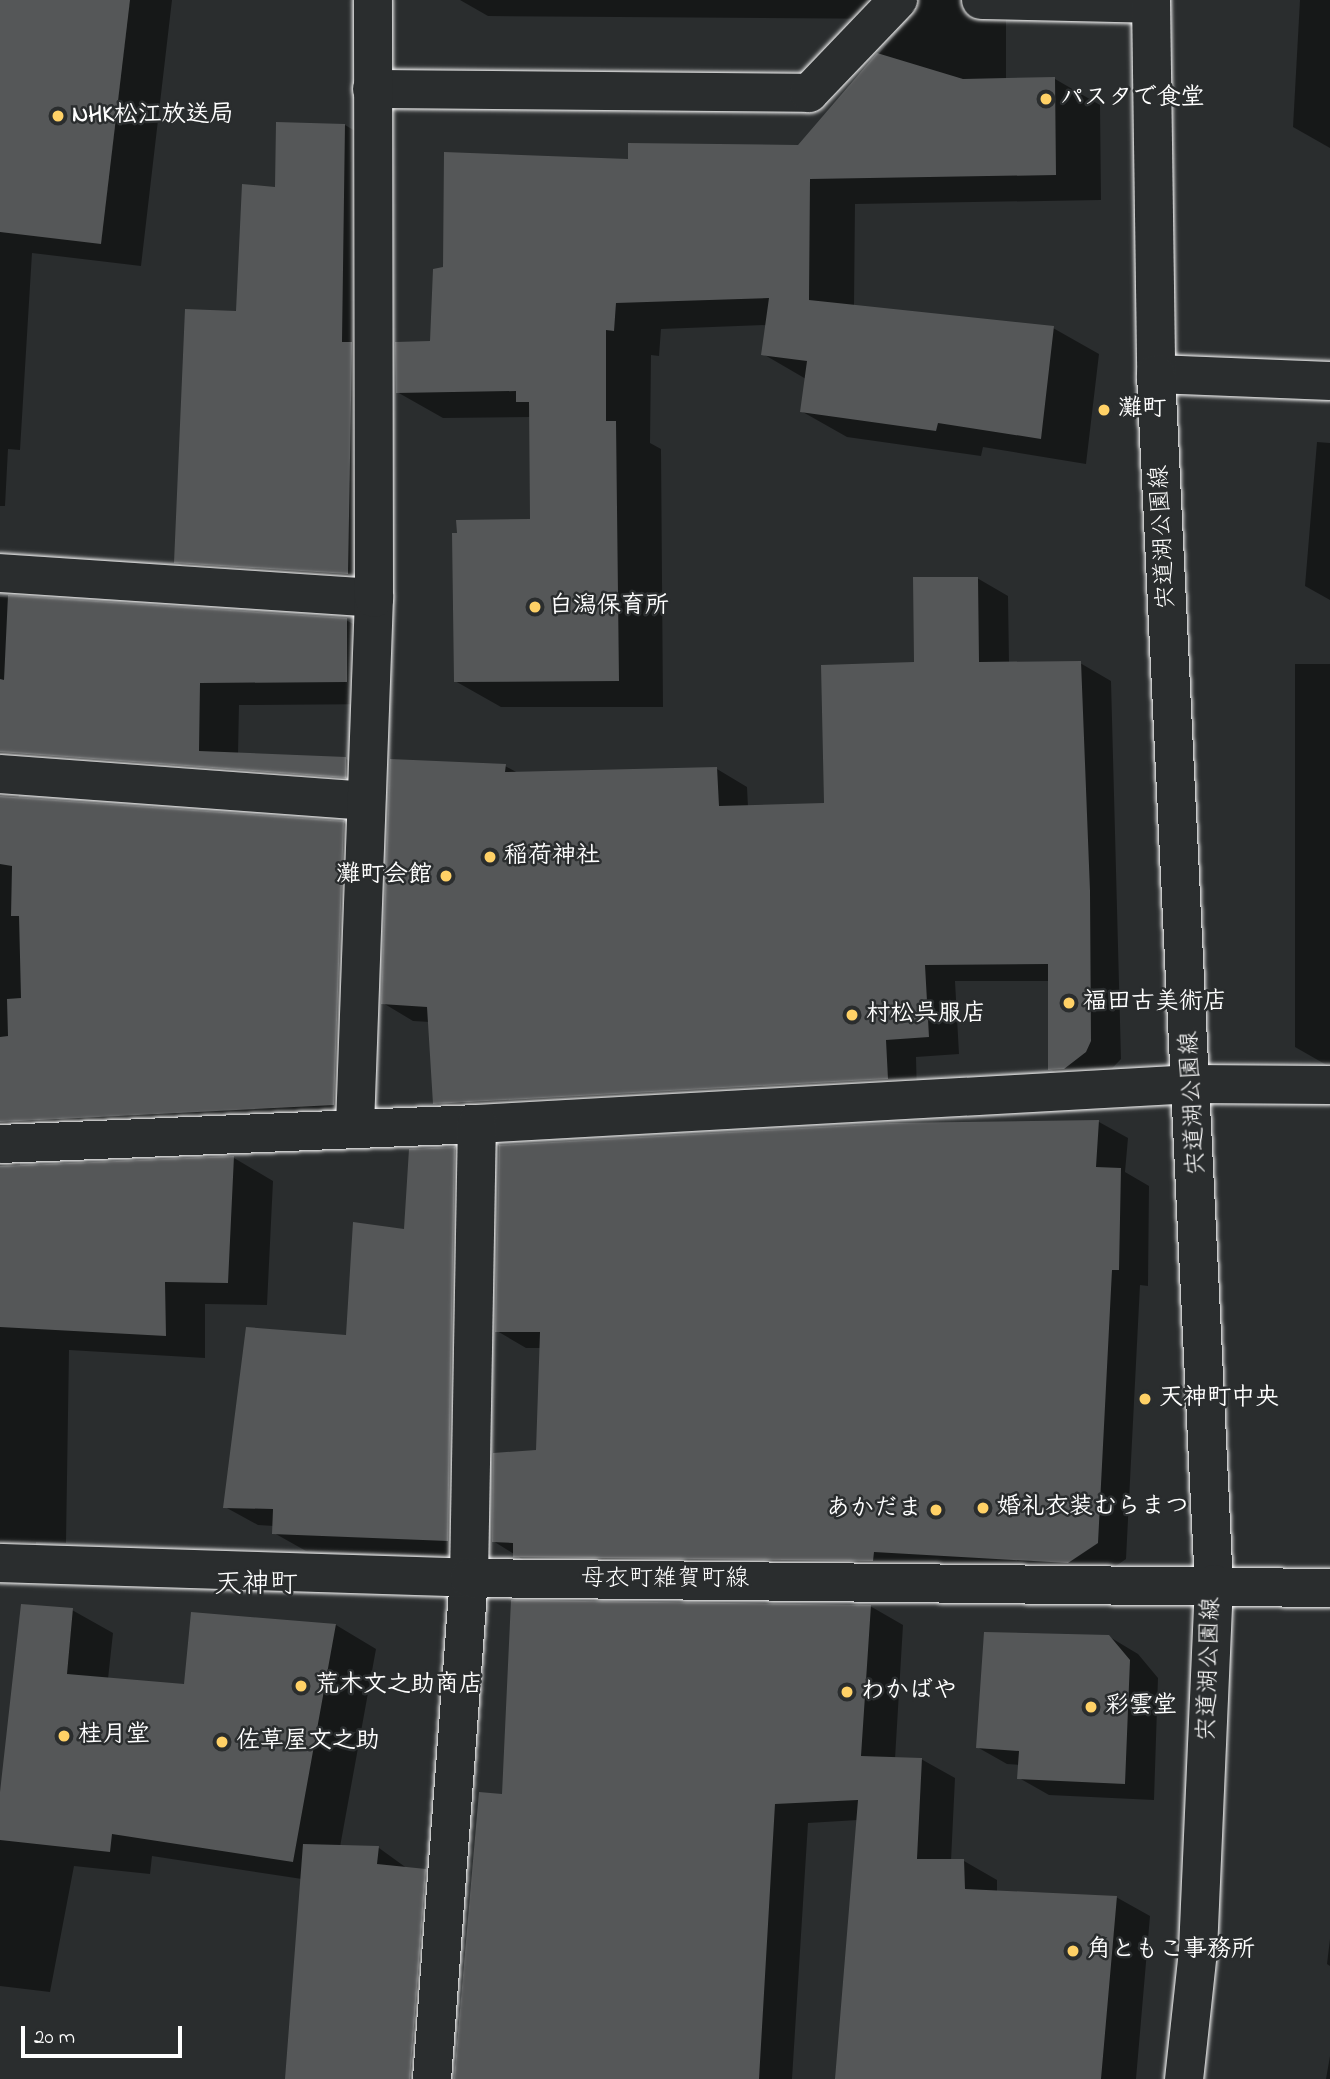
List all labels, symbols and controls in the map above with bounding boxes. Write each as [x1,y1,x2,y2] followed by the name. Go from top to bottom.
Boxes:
[1060,85,1204,113] place label: パスタで食堂
[1038,91,1054,107] marker: パスタで食堂
[72,102,234,130] place label: NHK松江放送局
[50,108,66,124] marker: NHK松江放送局
[1118,396,1166,424] place label: 灘町
[1096,402,1112,418] marker: 灘町
[1146,464,1182,610] street label: 宍道湖公園線
[549,593,669,621] place label: 白潟保育所
[527,599,543,615] marker: 白潟保育所
[504,843,600,871] place label: 稲荷神社
[482,849,498,865] marker: 稲荷神社
[336,862,432,890] place label: 灘町会館
[438,868,454,884] marker: 灘町会館
[1083,989,1227,1017] place label: 福田古美術店
[1061,995,1077,1011] marker: 福田古美術店
[866,1001,986,1029] place label: 村松呉服店
[844,1007,860,1023] marker: 村松呉服店
[1176,1030,1212,1176] street label: 宍道湖公園線
[1159,1385,1279,1413] place label: 天神町中央
[1137,1391,1153,1407] marker: 天神町中央
[997,1494,1189,1522] place label: 婚礼衣装むらまつ
[826,1496,922,1524] place label: あかだま
[975,1500,991,1516] marker: 婚礼衣装むらまつ
[928,1502,944,1518] marker: あかだま
[581,1566,749,1594] street label: 母衣町雑賀町線
[214,1569,298,1603] district label: 天神町
[1193,1597,1227,1741] street label: 宍道湖公園線
[315,1672,483,1700] place label: 荒木文之助商店
[293,1678,309,1694] marker: 荒木文之助商店
[861,1678,957,1706] place label: わかばや
[839,1684,855,1700] marker: わかばや
[1105,1693,1177,1721] place label: 彩雲堂
[1083,1699,1099,1715] marker: 彩雲堂
[78,1722,150,1750] place label: 桂月堂
[56,1728,72,1744] marker: 桂月堂
[236,1728,380,1756] place label: 佐草屋文之助
[214,1734,230,1750] marker: 佐草屋文之助
[1087,1937,1255,1965] place label: 角ともこ事務所
[1065,1943,1081,1959] marker: 角ともこ事務所
[24,2012,186,2056] scale bar
[34,2023,75,2053] text: 20 m

